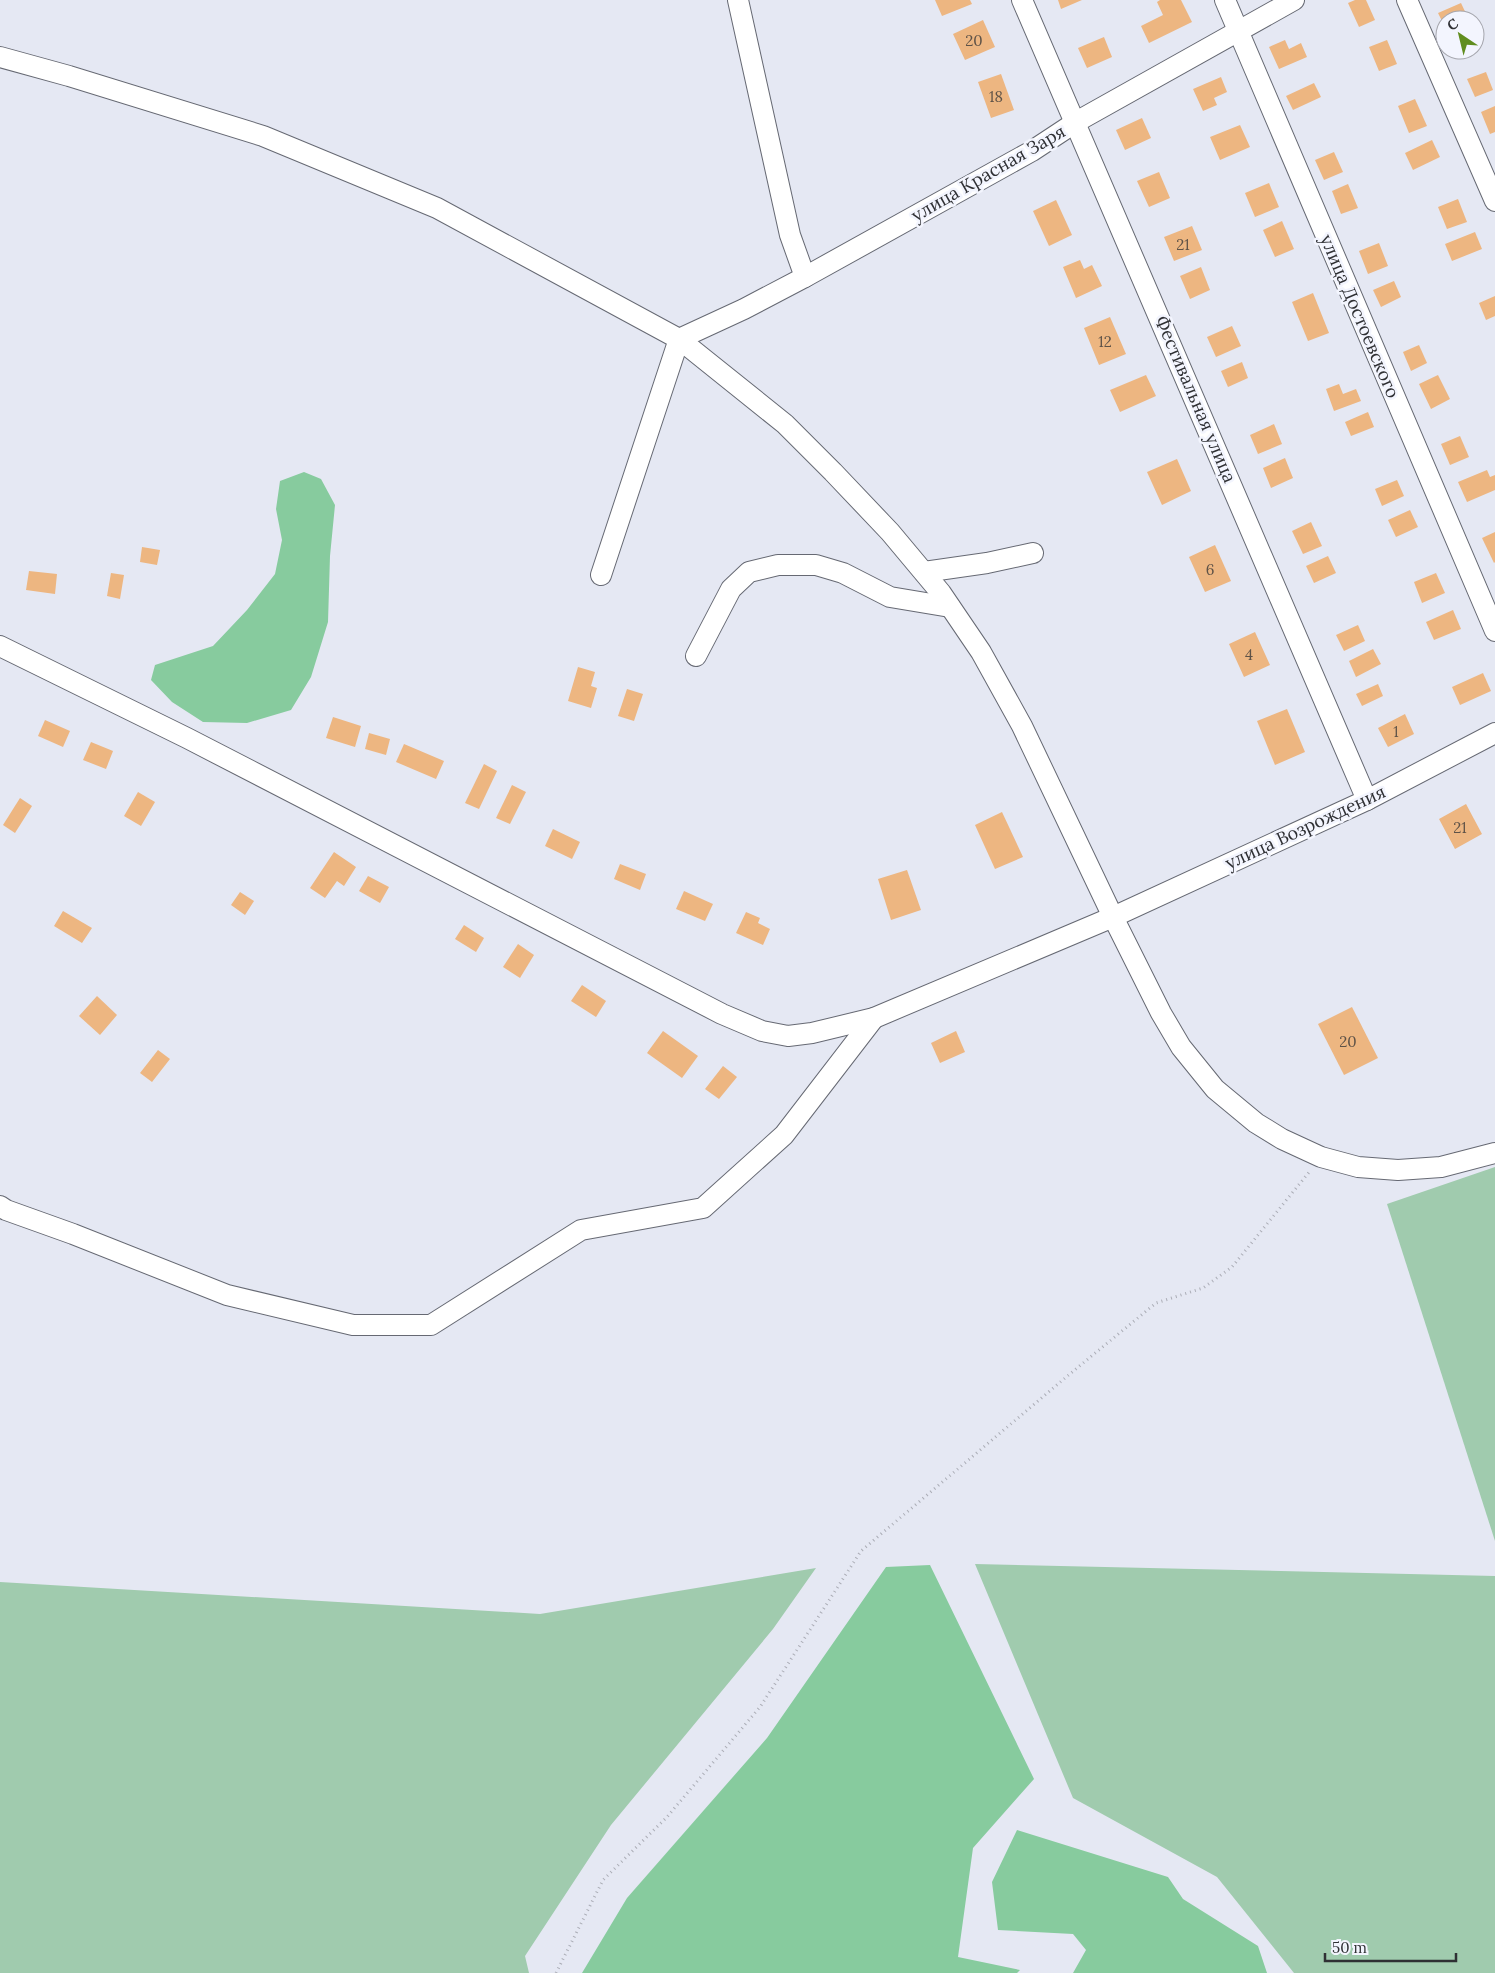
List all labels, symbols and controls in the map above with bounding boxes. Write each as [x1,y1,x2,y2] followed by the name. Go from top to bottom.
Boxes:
[1435,10,1485,60] north arrow
[1443,14,1462,34] text: С
[965,31,983,50] house number: 20
[989,87,1003,106] house number: 18
[907,119,1069,227] street label: улица Красная Заря
[1315,231,1405,401] street label: улица Достоевского
[1176,235,1190,254] house number: 21
[1150,312,1242,486] street label: Фестивальная улица
[1098,332,1112,351] house number: 12
[1206,560,1214,579] house number: 6
[1245,645,1253,664] house number: 4
[1393,722,1399,741] house number: 1
[1221,780,1389,874] street label: улица Возрождения
[1453,818,1467,837] house number: 21
[1339,1032,1357,1051] house number: 20
[1325,1930,1456,1962] scale bar
[1332,1938,1367,1957] text: 50 m

